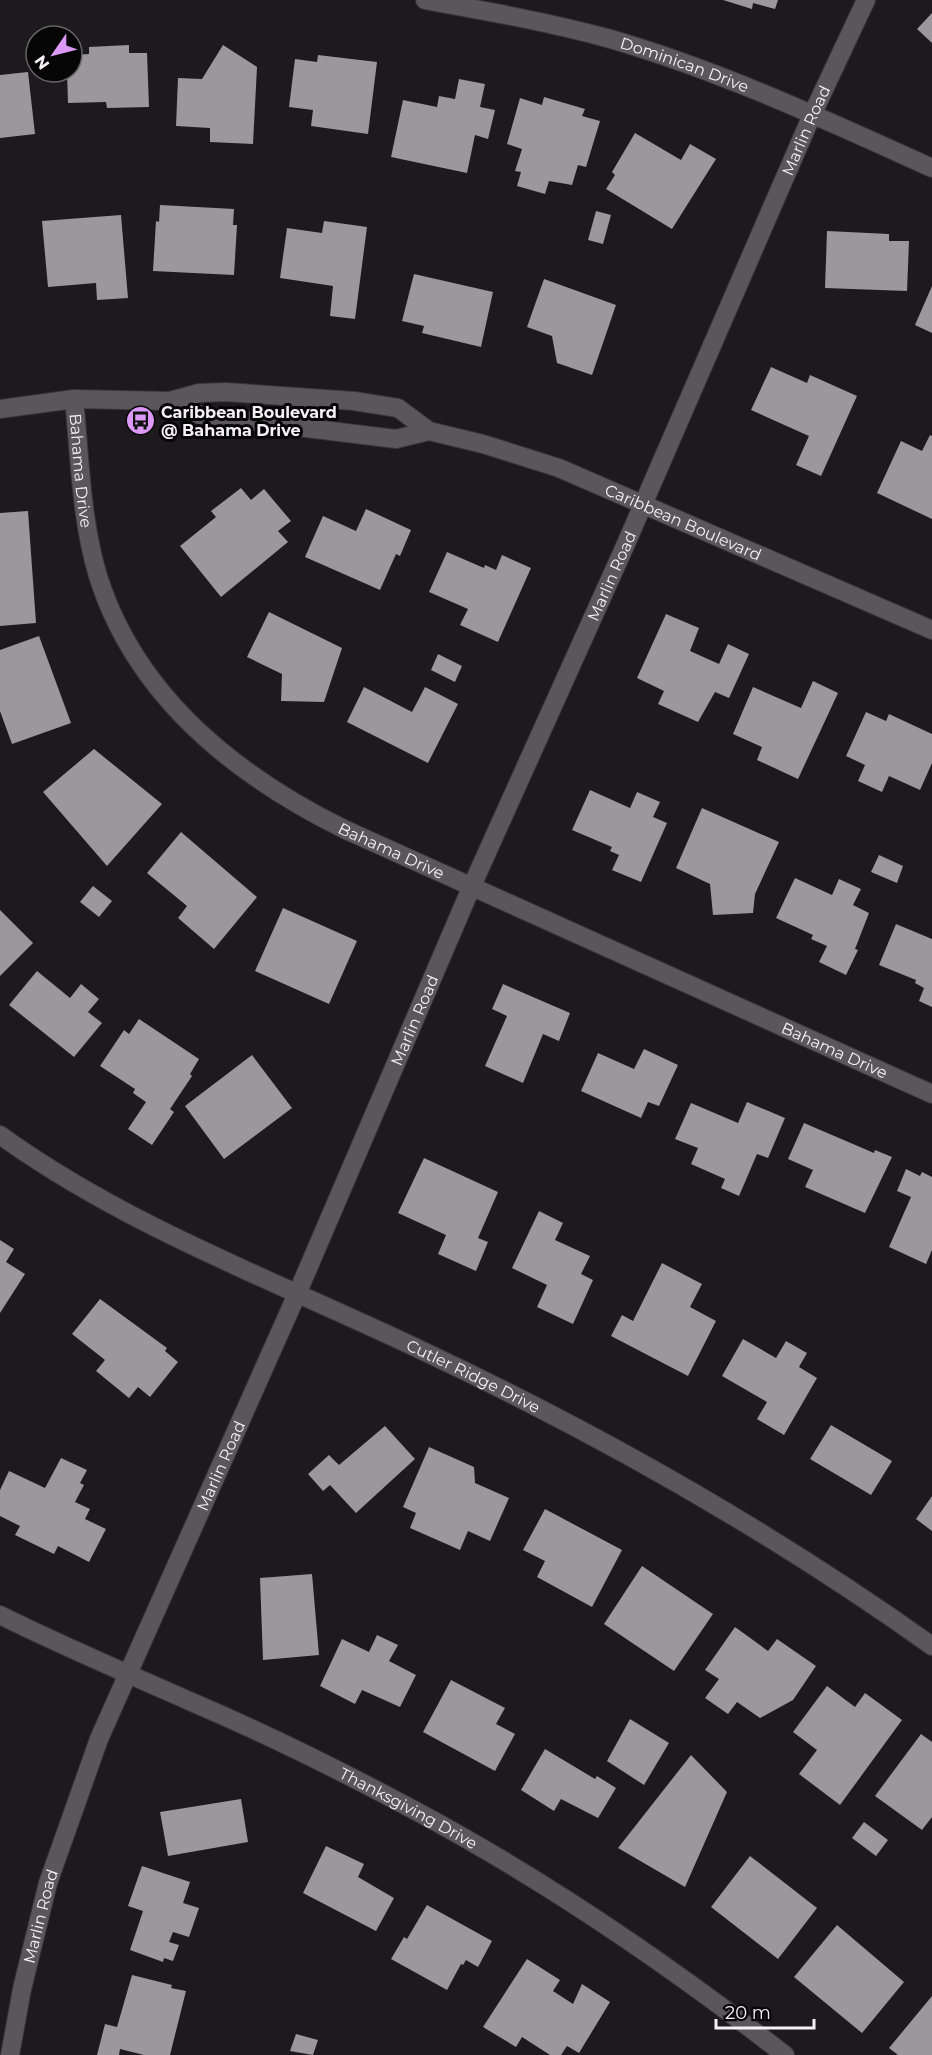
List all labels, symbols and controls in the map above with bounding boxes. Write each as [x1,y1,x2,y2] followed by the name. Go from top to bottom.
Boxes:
[24,24,84,84] north arrow
[618,33,752,96] street label: Dominican Drive
[31,52,54,73] text: N
[777,82,834,178] street label: Marlin Road
[161,403,337,440] place label: Caribbean Boulevard @ Bahama Drive
[124,405,156,437] bus stop icon: Caribbean Boulevard @ Bahama Drive
[66,413,96,529] street label: Bahama Drive
[602,480,764,564] street label: Caribbean Boulevard
[583,528,640,624] street label: Marlin Road
[335,818,448,883] street label: Bahama Drive
[387,972,442,1068] street label: Marlin Road
[779,1018,891,1082] street label: Bahama Drive
[404,1335,543,1417] street label: Cutler Ridge Drive
[192,1418,249,1514] street label: Marlin Road
[337,1763,481,1853] street label: Thanksgiving Drive
[19,1867,62,1965] street label: Marlin Road
[716,1992,814,2030] scale bar
[725,2002,771,2024] text: 20 m

